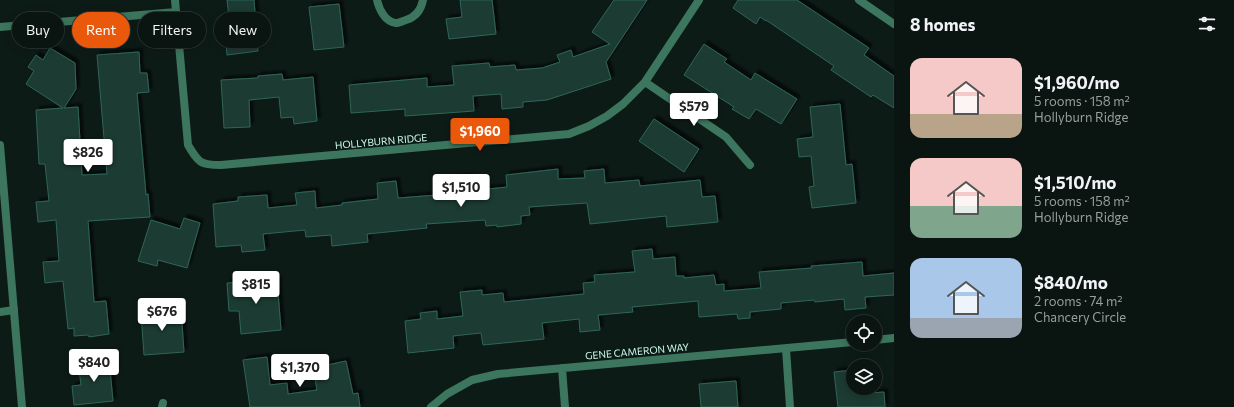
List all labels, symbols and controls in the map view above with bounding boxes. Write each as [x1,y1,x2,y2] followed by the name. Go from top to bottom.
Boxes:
[12,12,64,48] chip: Buy
[72,12,130,48] chip: Rent
[138,12,206,48] chip: Filters
[214,12,271,48] chip: New
[1196,13,1218,35] icon: filters
[910,14,975,35] text: 8 homes
[1034,72,1120,93] text: $1,960/mo
[942,74,990,122] icon: home
[670,93,718,127] pin: $579
[1034,93,1130,109] text: 5 rooms · 158 m²
[679,98,709,114] text: $579
[1034,109,1128,125] text: Hollyburn Ridge
[447,118,513,152] pin: $1,960
[459,123,501,139] text: $1,960
[334,131,428,151] street label: HOLLYBURN RIDGE
[64,139,112,173] pin: $826
[73,144,103,160] text: $826
[1034,172,1116,193] text: $1,510/mo
[428,174,494,208] pin: $1,510
[942,174,990,222] icon: home
[442,179,480,195] text: $1,510
[1034,193,1130,209] text: 5 rooms · 158 m²
[1034,209,1128,225] text: Hollyburn Ridge
[232,271,280,305] pin: $815
[1034,272,1108,293] text: $840/mo
[942,274,990,322] icon: home
[242,276,270,292] text: $815
[1034,293,1122,309] text: 2 rooms · 74 m²
[138,298,186,332] pin: $676
[147,303,177,319] text: $676
[1034,309,1126,325] text: Chancery Circle
[846,315,882,395] map controls
[846,315,882,351] button: locate
[585,340,690,362] street label: GENE CAMERON WAY
[70,349,118,383] pin: $840
[78,354,110,370] text: $840
[267,354,333,388] pin: $1,370
[280,359,320,375] text: $1,370
[846,359,882,395] button: layers

